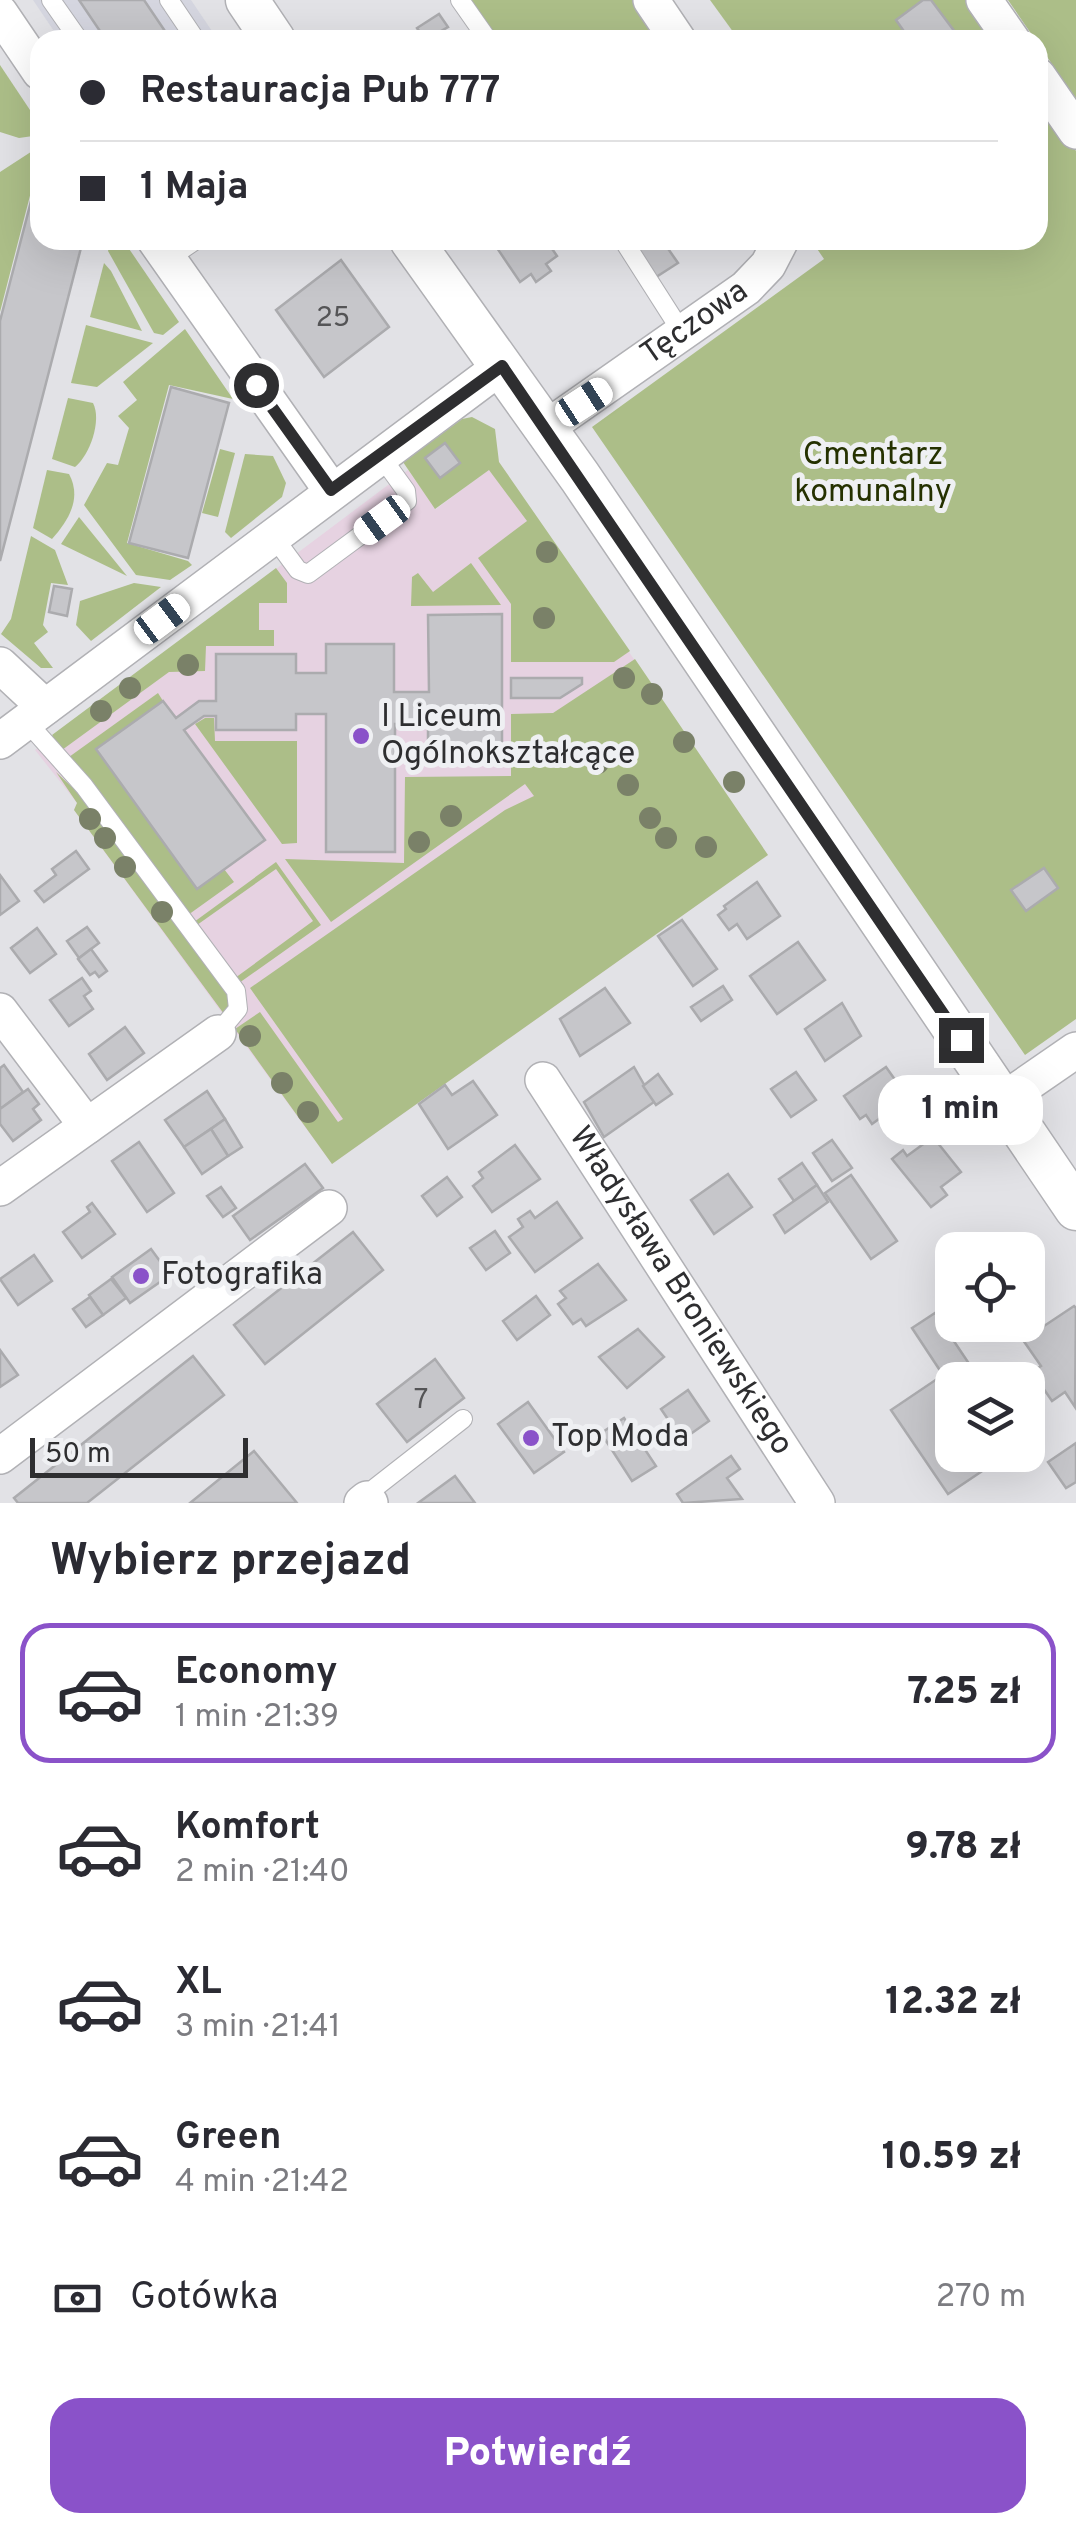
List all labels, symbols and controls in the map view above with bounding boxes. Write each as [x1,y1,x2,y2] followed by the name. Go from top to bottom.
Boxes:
[140,68,500,117] text: Restauracja Pub 777
[140,164,249,213] text: 1 Maja
[634,272,757,375] street label: Tęczowa
[316,301,350,337] house number: 25
[234,363,279,408] route start
[551,373,617,431] car
[794,436,952,513] park label: Cmentarz komunalny
[349,490,415,550] car
[129,589,195,649] car
[381,698,635,775] place label: I Liceum Ogólnokształcące
[350,725,372,747] marker: I Liceum Ogólnokształcące
[939,1018,984,1063] route end
[878,1075,1044,1145] callout: 1 min
[921,1090,1000,1130] text: 1 min
[559,1120,801,1463] street label: Władysława Broniewskiego
[935,1232,1045,1472] map controls
[935,1232,1045,1342] button: locate
[161,1256,323,1296] place label: Fotografika
[130,1265,152,1287] marker: Fotografika
[935,1362,1045,1472] button: layers
[414,1383,428,1419] house number: 7
[551,1418,689,1458] place label: Top Moda
[520,1427,542,1449] marker: Top Moda
[30,1433,248,1478] scale bar
[45,1437,111,1473] text: 50 m
[50,1534,411,1591] text: Wybierz przejazd
[55,1648,145,1738] icon: car
[175,1649,337,1698] text: Economy
[908,1669,1021,1718] text: 7.25 zł
[175,1698,339,1738] text: 1 min · 21:39
[55,1803,145,1893] icon: car
[175,1804,320,1853] text: Komfort
[905,1824,1021,1873] text: 9.78 zł
[175,1853,350,1893] text: 2 min · 21:40
[55,1958,145,2048] icon: car
[175,1959,222,2008] text: XL
[885,1979,1021,2028] text: 12.32 zł
[175,2008,341,2048] text: 3 min · 21:41
[55,2113,145,2203] icon: car
[175,2114,281,2163] text: Green
[882,2134,1021,2183] text: 10.59 zł
[175,2163,349,2203] text: 4 min · 21:42
[50,2271,105,2326] icon: cash
[130,2274,279,2323] text: Gotówka
[936,2278,1026,2318] text: 270 m
[50,2398,1026,2513] button: Potwierdź

